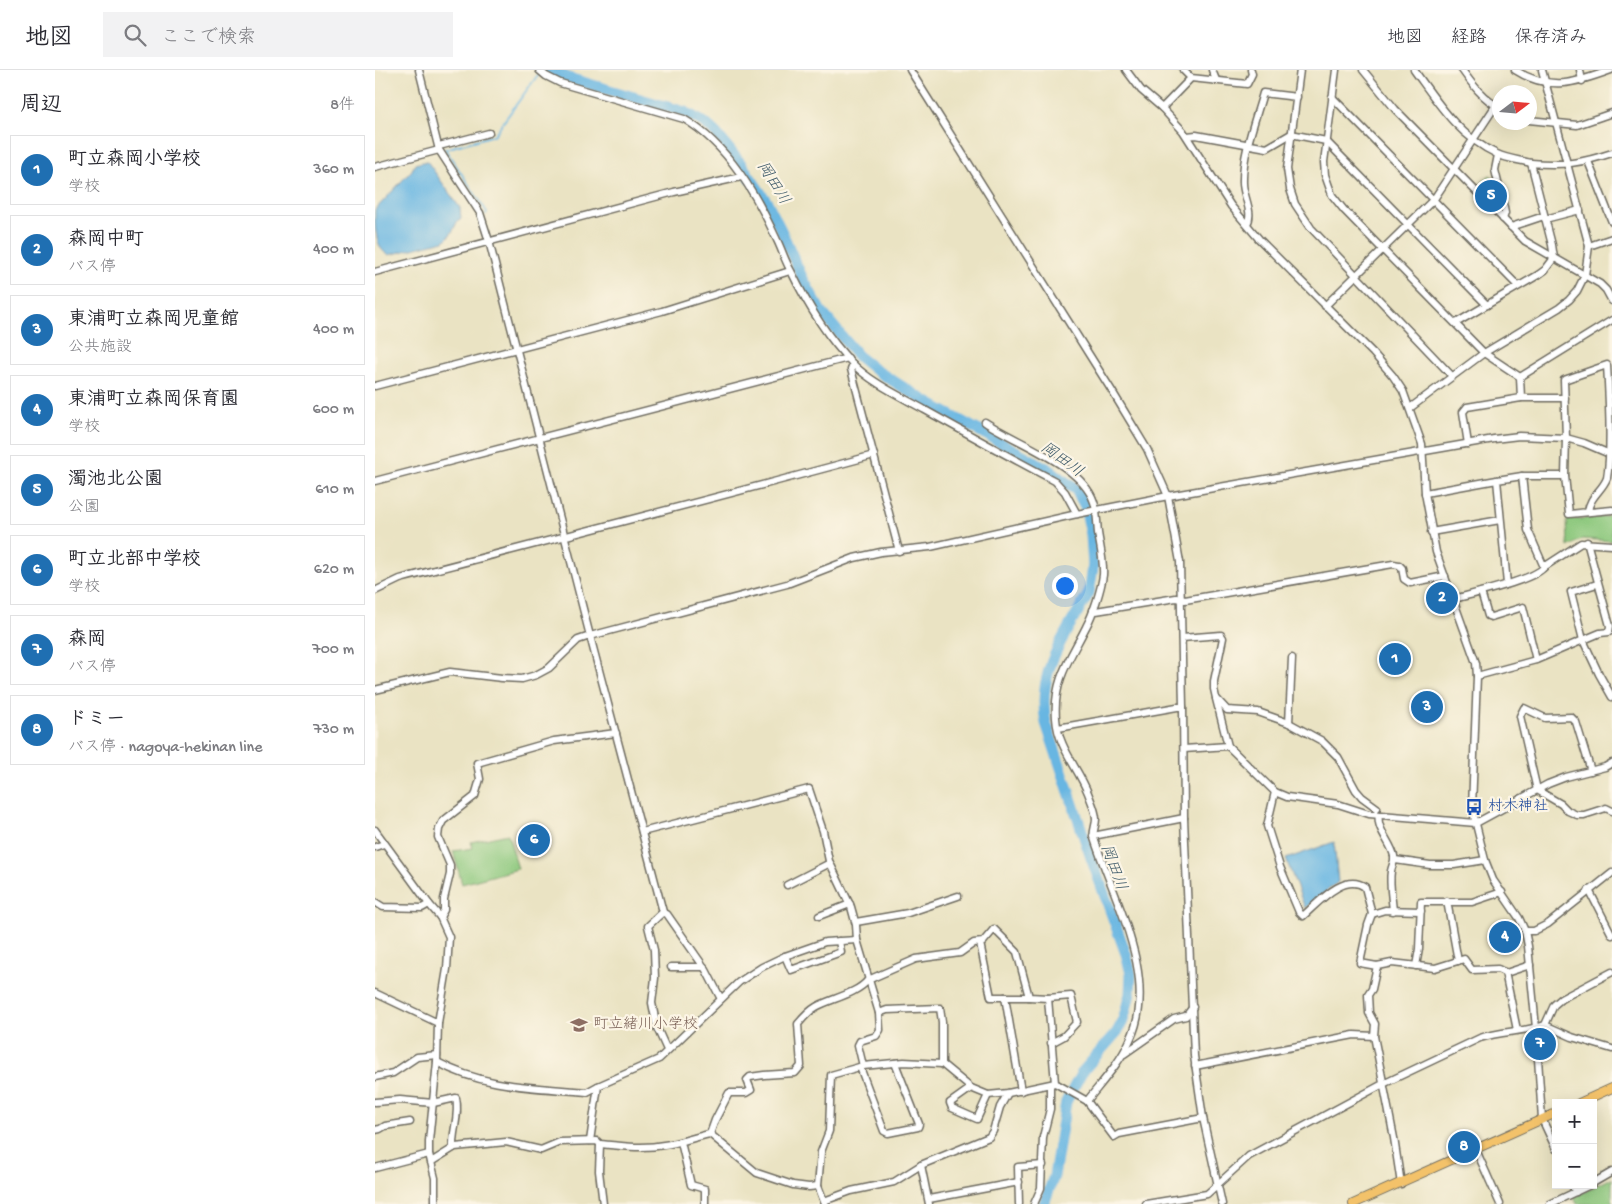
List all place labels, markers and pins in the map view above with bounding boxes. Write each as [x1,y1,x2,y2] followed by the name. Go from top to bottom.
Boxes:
[1475,177,1507,215] pin: 5
[1426,579,1458,617] pin: 2
[1379,640,1411,678] pin: 1
[1411,688,1443,726] pin: 3
[1464,797,1484,817] bus stop icon: 村木神社
[1488,797,1548,816] place label: 村木神社
[518,821,550,859] pin: 6
[1489,918,1521,956] pin: 4
[569,1015,589,1035] school or university icon: 町立緒川小学校
[593,1015,698,1034] place label: 町立緒川小学校
[1524,1025,1556,1063] pin: 7
[1448,1128,1480,1166] pin: 8

